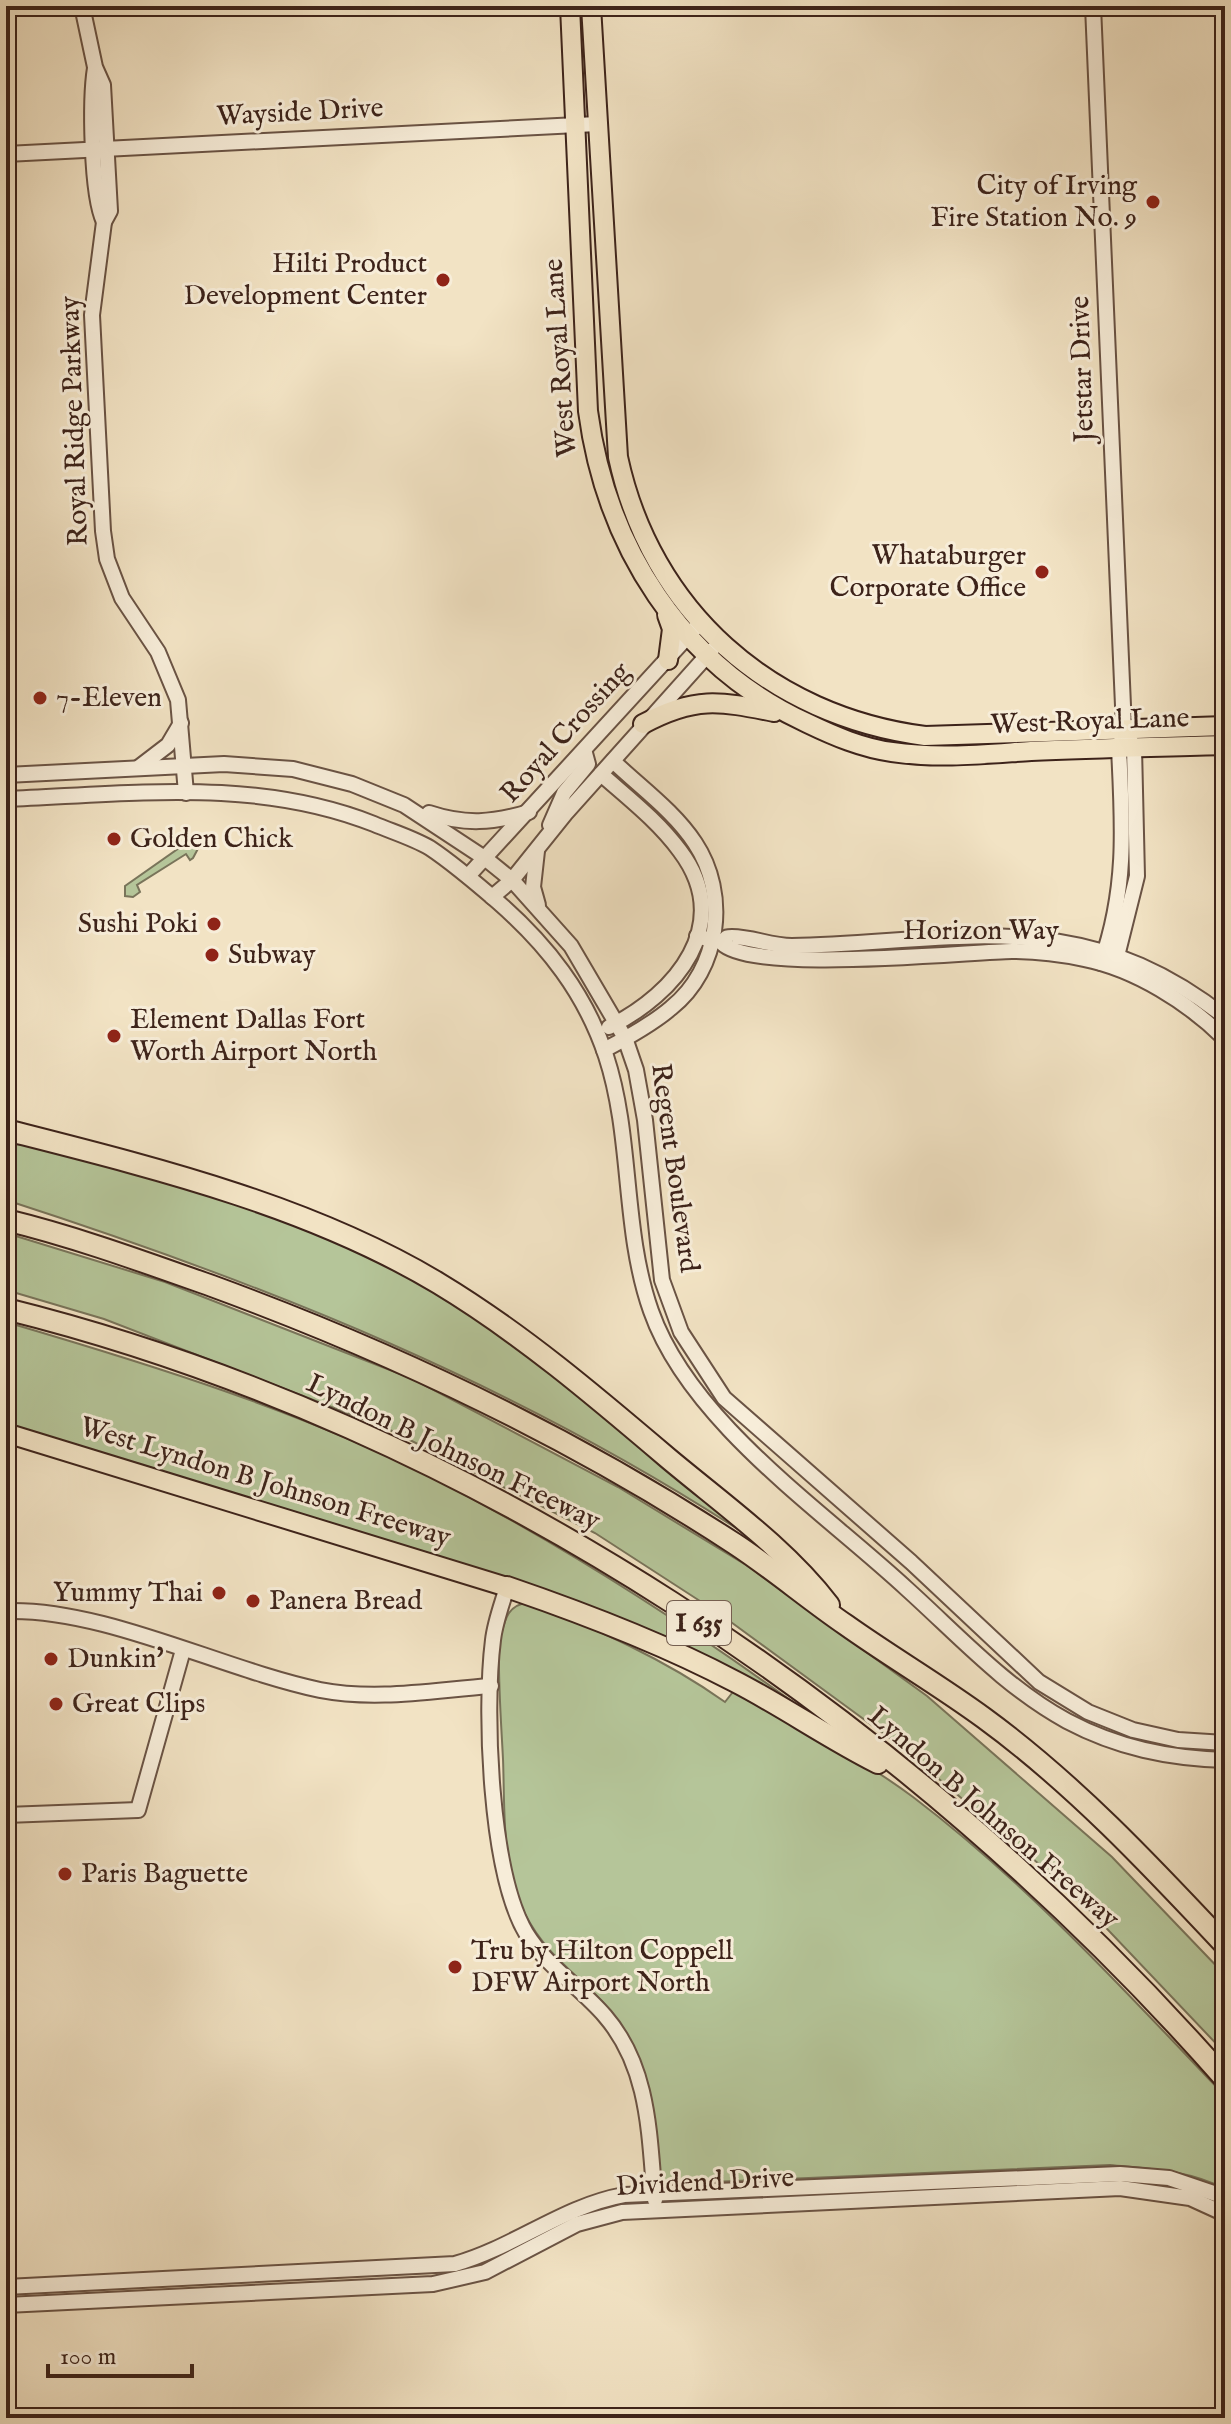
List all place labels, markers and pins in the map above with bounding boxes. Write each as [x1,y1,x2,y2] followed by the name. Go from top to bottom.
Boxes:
[931,169,1138,236] place label: City of Irving Fire Station No. 9
[1144,193,1162,211] marker: City of Irving Fire Station No. 9
[183,247,427,314] place label: Hilti Product Development Center
[434,271,452,289] marker: Hilti Product Development Center
[830,539,1026,606] place label: Whataburger Corporate Office
[1033,563,1051,581] marker: Whataburger Corporate Office
[56,681,162,716] place label: 7-Eleven
[31,689,49,707] marker: 7-Eleven
[130,822,294,857] place label: Golden Chick
[105,830,123,848] marker: Golden Chick
[78,907,198,942] place label: Sushi Poki
[205,915,223,933] marker: Sushi Poki
[228,938,316,973] place label: Subway
[203,946,221,964] marker: Subway
[130,1003,377,1070] place label: Element Dallas Fort Worth Airport North
[105,1027,123,1045] marker: Element Dallas Fort Worth Airport North
[53,1576,203,1611] place label: Yummy Thai
[210,1584,228,1602] marker: Yummy Thai
[269,1584,422,1619] place label: Panera Bread
[244,1592,262,1610] marker: Panera Bread
[67,1642,164,1677] place label: Dunkin'
[42,1650,60,1668] marker: Dunkin'
[72,1687,205,1722] place label: Great Clips
[47,1695,65,1713] marker: Great Clips
[81,1857,248,1892] place label: Paris Baguette
[56,1865,74,1883] marker: Paris Baguette
[471,1934,734,2001] place label: Tru by Hilton Coppell DFW Airport North
[446,1958,464,1976] marker: Tru by Hilton Coppell DFW Airport North

